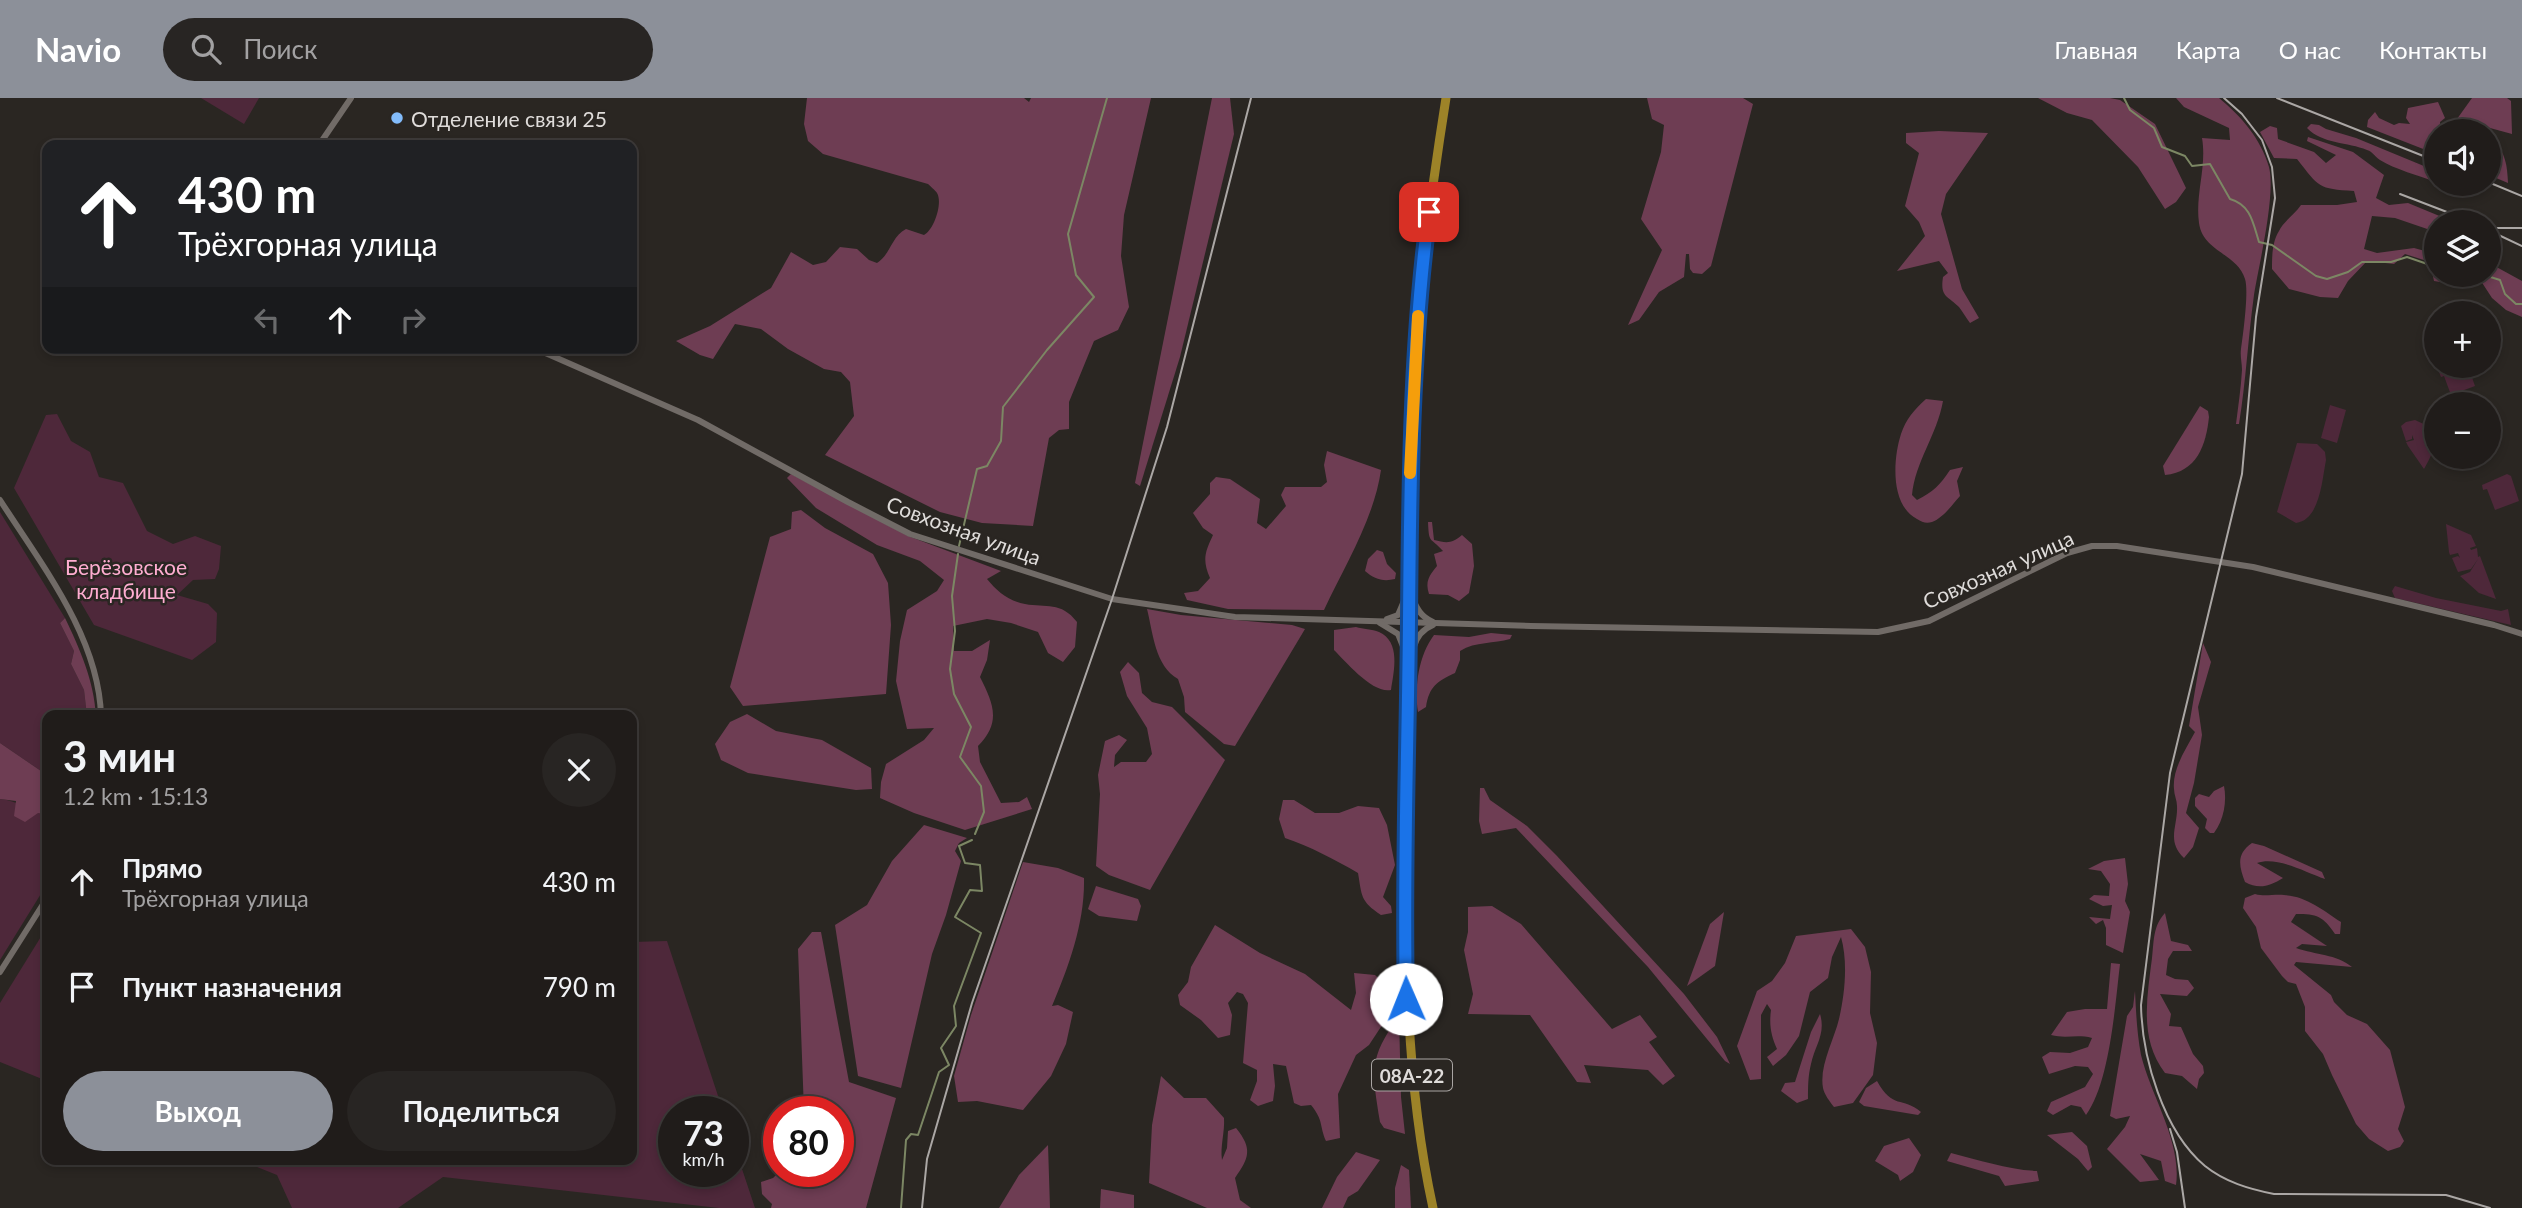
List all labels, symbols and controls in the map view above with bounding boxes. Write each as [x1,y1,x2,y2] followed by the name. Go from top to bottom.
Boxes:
[163,18,653,81] search box
[35,29,121,69] text: Navio
[187,30,225,68] icon: search
[243,33,317,65] text: Поиск
[2054,35,2138,64] text: Главная
[2176,35,2241,64] text: Карта
[2279,35,2341,64] text: О нас
[2379,35,2487,64] text: Контакты
[411,106,607,131] place label: Отделение связи 25
[389,110,405,126] marker: Отделение связи 25
[2424,119,2501,469] map controls
[2424,119,2501,196] button: sound
[178,165,316,223] text: 430 m
[63,168,154,259] icon: ahead
[1399,182,1459,242] pin
[1410,193,1448,231] icon: arrive
[2424,210,2501,287] button: layers
[178,224,438,263] text: Трёхгорная улица
[248,301,286,339] icon: left
[321,301,359,339] icon: ahead
[394,301,432,339] icon: right
[2424,301,2501,378] button: +
[2424,392,2501,469] button: −
[883,490,1045,570] street label: Совхозная улица
[1919,525,2077,613] street label: Совхозная улица
[65,554,187,603] park label: Берёзовское кладбище
[63,731,176,781] text: 3 мин
[542,733,616,807] button: close
[63,782,208,810] text: 1.2 km · 15:13
[122,852,203,884] text: Прямо
[63,863,101,901] icon: ahead
[543,866,616,898] text: 430 m
[122,884,309,912] text: Трёхгорная улица
[1369,962,1443,1036] position arrow
[63,968,101,1006] icon: arrive
[122,971,342,1003] text: Пункт назначения
[543,971,616,1003] text: 790 m
[1372,1060,1452,1091] road number: 08А-22
[63,1071,333,1151] button: Выход
[347,1071,616,1151] button: Поделиться
[763,1096,854,1187] speed limit sign: 80
[683,1111,724,1153] text: 73
[682,1148,725,1170] text: km/h

